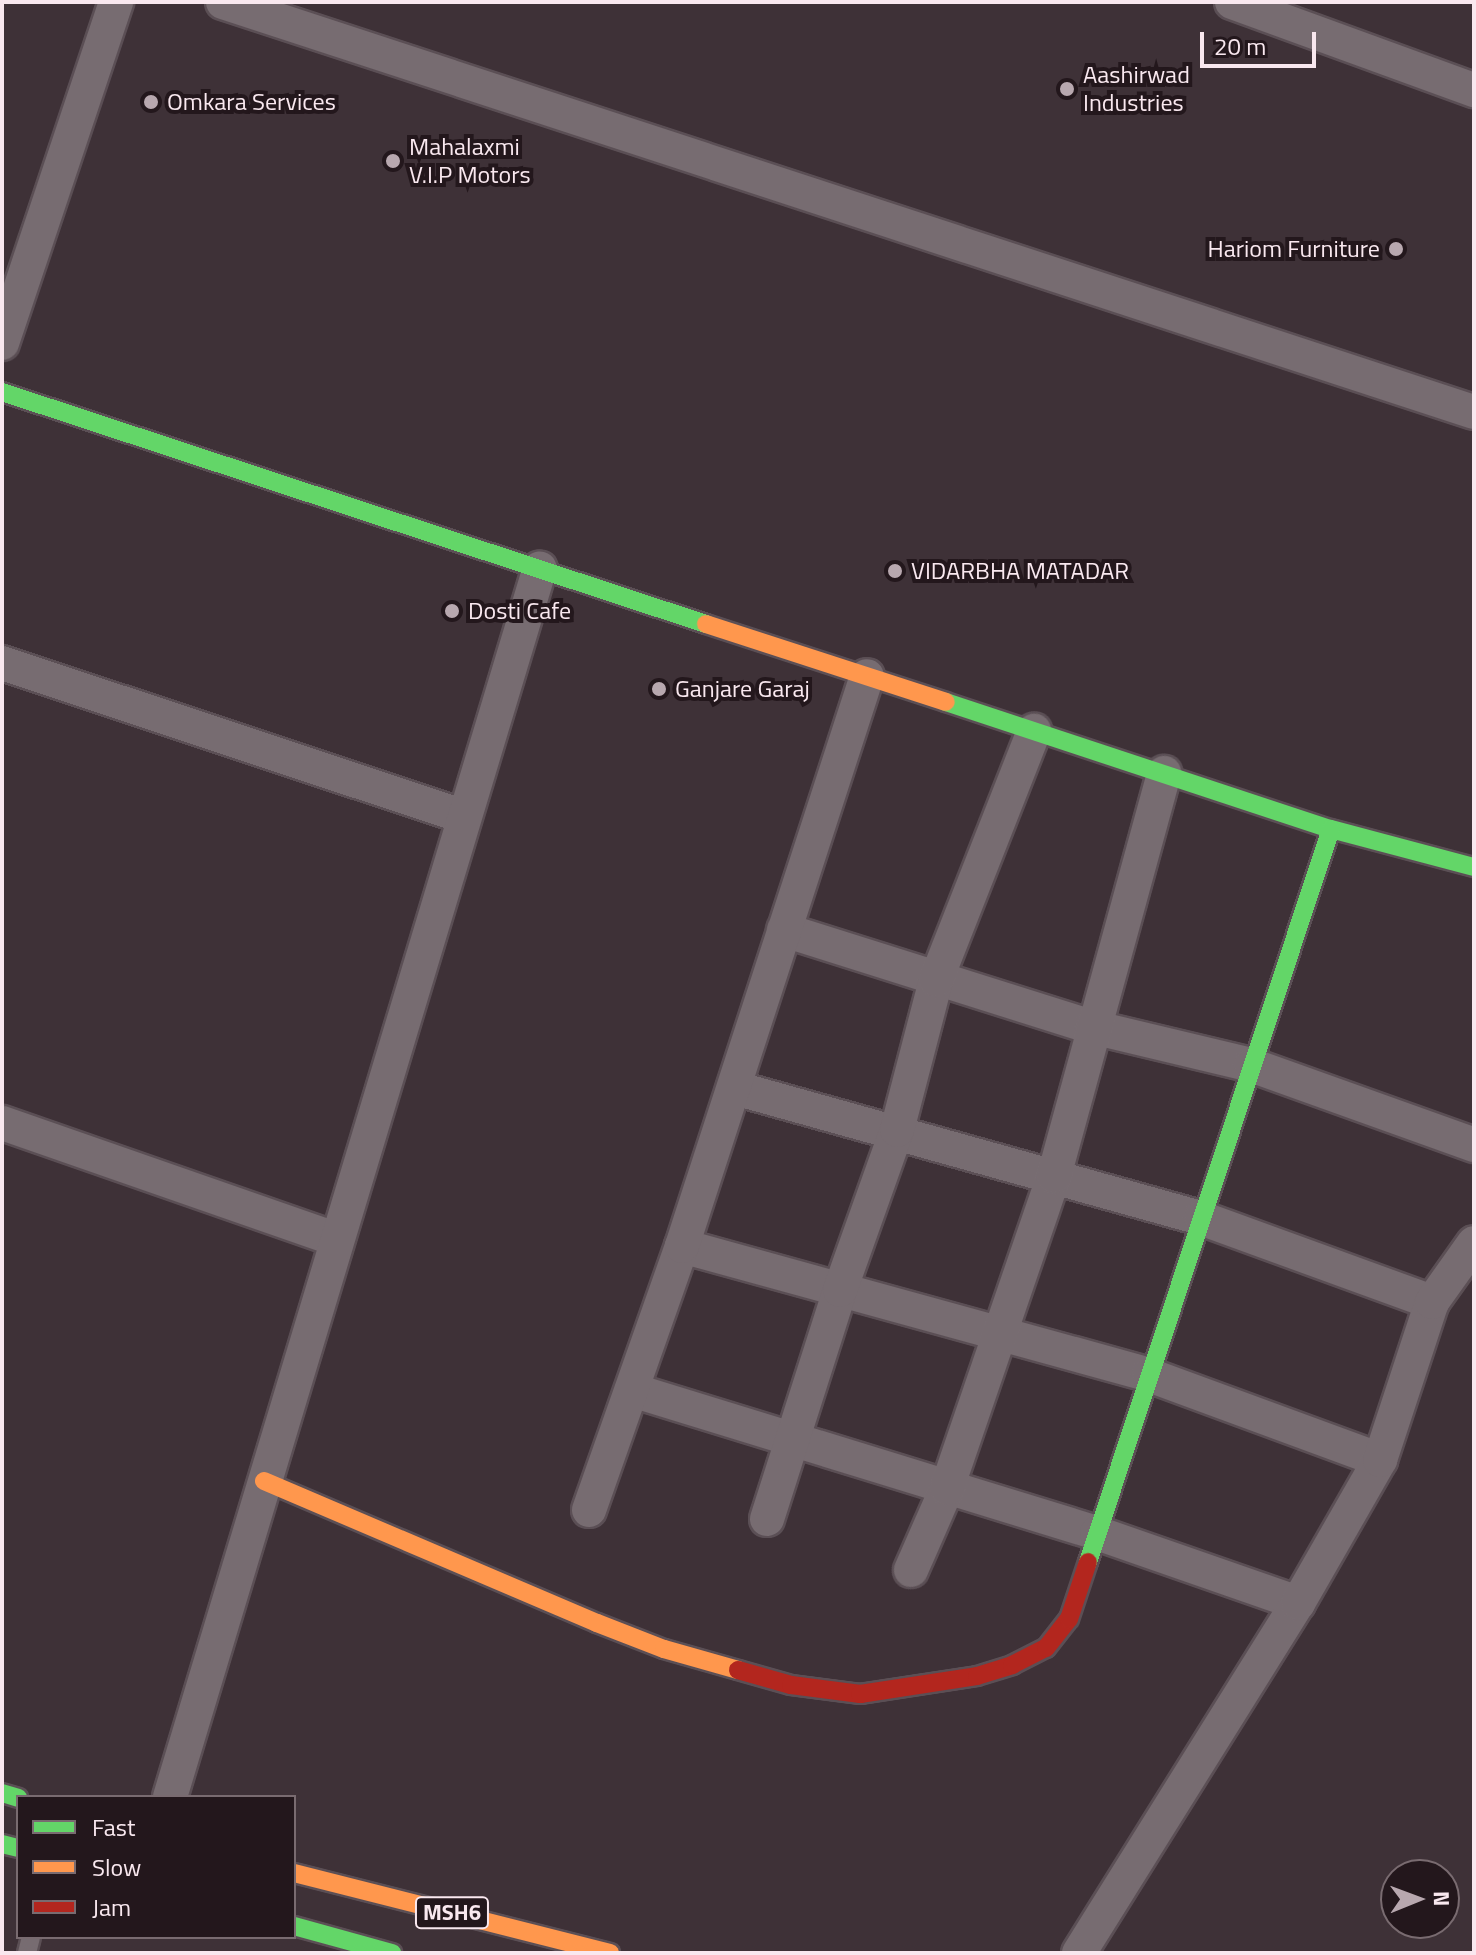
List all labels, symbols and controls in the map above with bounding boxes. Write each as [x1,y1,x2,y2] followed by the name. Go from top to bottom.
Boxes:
[1204,16,1320,66] scale bar
[1214,28,1266,64] text: 20 m
[1083,61,1190,117] place label: Aashirwad Industries
[1058,80,1076,98] marker: Aashirwad Industries
[167,88,336,116] place label: Omkara Services
[142,93,160,111] marker: Omkara Services
[409,133,531,189] place label: Mahalaxmi V.I.P Motors
[384,152,402,170] marker: Mahalaxmi V.I.P Motors
[1207,235,1380,263] place label: Hariom Furniture
[1387,240,1405,258] marker: Hariom Furniture
[911,557,1129,585] place label: VIDARBHA MATADAR
[886,562,904,580] marker: VIDARBHA MATADAR
[468,597,571,625] place label: Dosti Cafe
[443,602,461,620] marker: Dosti Cafe
[675,675,810,703] place label: Ganjare Garaj
[650,680,668,698] marker: Ganjare Garaj
[16,1795,296,1939] legend
[92,1809,135,1845] text: Fast
[92,1849,141,1885] text: Slow
[1380,1859,1460,1939] north arrow
[92,1889,131,1925] text: Jam
[1425,1891,1459,1907] text: N
[414,1895,490,1931] road number: MSH6

